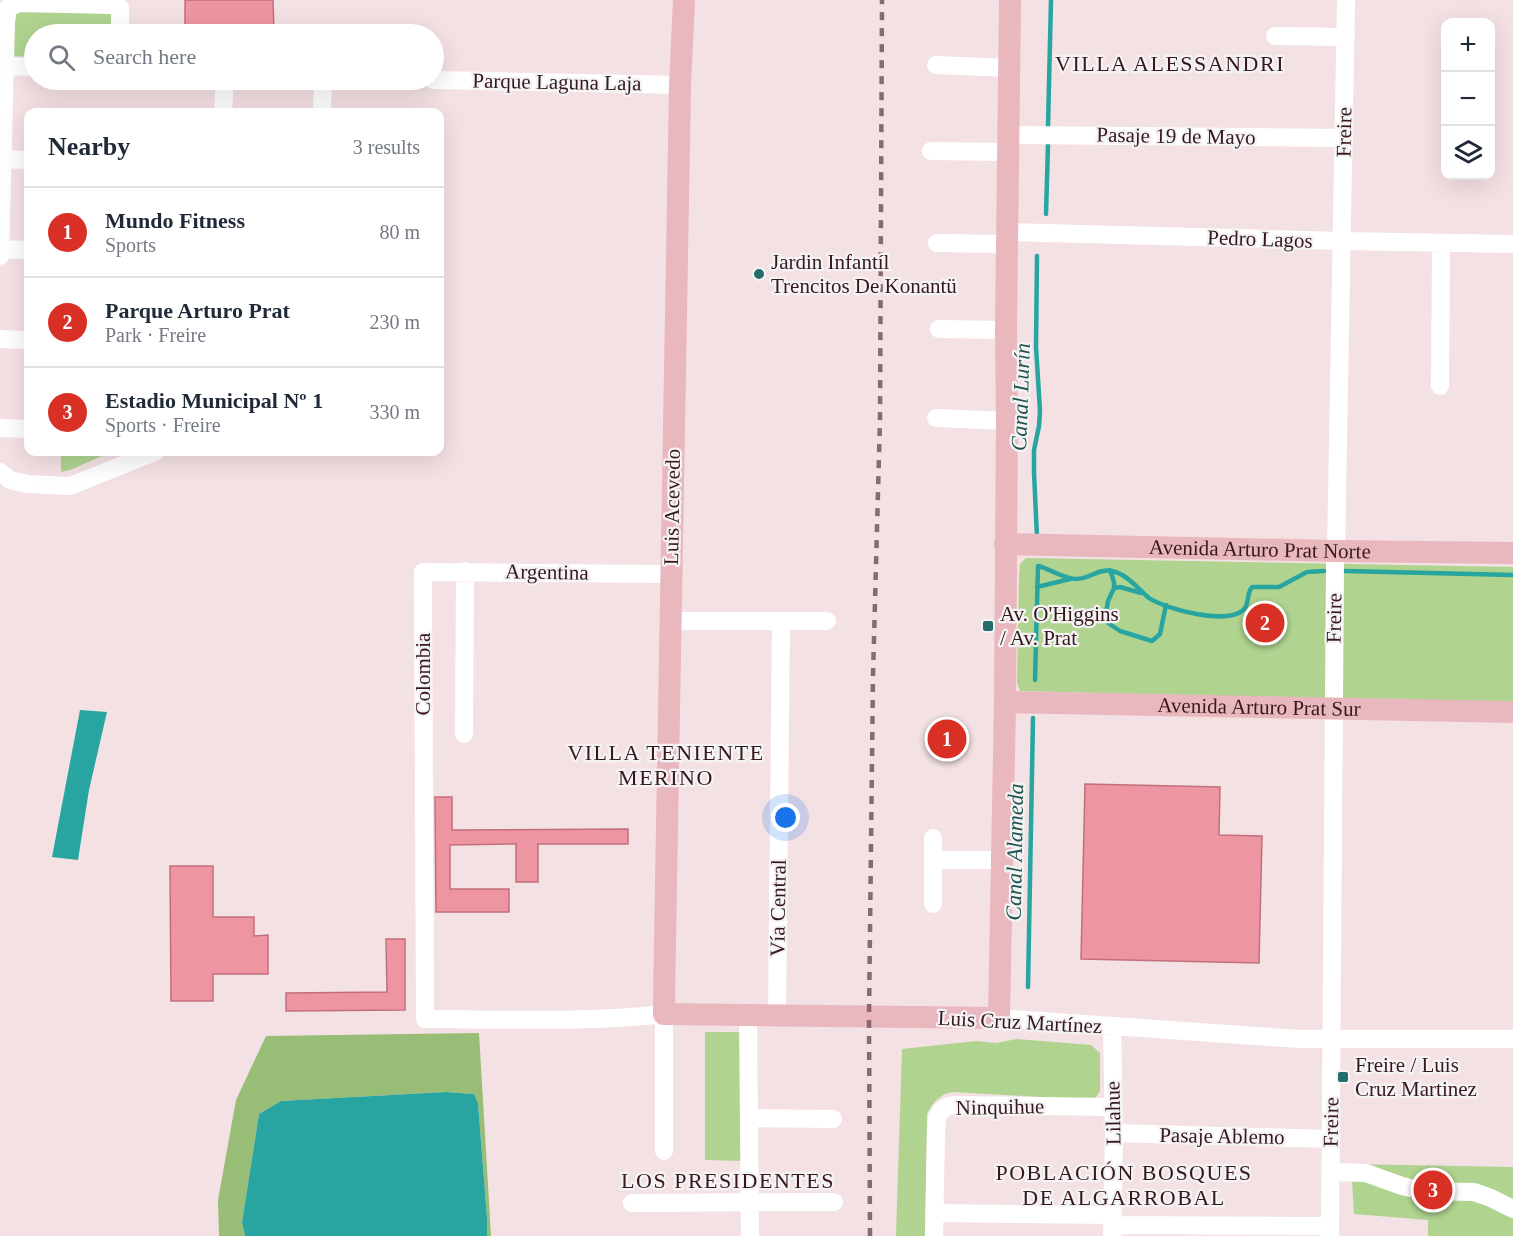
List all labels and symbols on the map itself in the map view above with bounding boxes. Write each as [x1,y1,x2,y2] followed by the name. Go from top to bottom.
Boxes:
[1055,51,1285,76] district label: VILLA ALESSANDRI
[472,69,642,95] street label: Parque Laguna Laja
[1332,107,1356,157] street label: Freire
[1096,123,1256,149] street label: Pasaje 19 de Mayo
[1207,225,1313,253] street label: Pedro Lagos
[771,250,957,298] place label: Jardin Infantíl Trencitos De Konantü
[752,267,766,281] marker: Jardin Infantíl Trencitos De Konantü
[1006,343,1035,452] water label: Canal Lurín
[659,449,685,565] street label: Luis Acevedo
[1149,535,1371,563] street label: Avenida Arturo Prat Norte
[505,559,590,585] street label: Argentina
[1322,593,1346,643] street label: Freire
[1246,600,1284,646] pin: 2
[1000,602,1119,650] place label: Av. O'Higgins / Av. Prat
[981,619,995,633] marker: Av. O'Higgins / Av. Prat
[411,632,435,715] street label: Colombia
[1157,693,1361,721] street label: Avenida Arturo Prat Sur
[928,716,966,762] pin: 1
[567,740,765,790] district label: VILLA TENIENTE MERINO
[1001,783,1028,921] water label: Canal Alameda
[771,803,800,832] your location
[765,859,791,957] street label: Vía Central
[937,1006,1103,1038] street label: Luis Cruz Martínez
[1355,1053,1477,1101] place label: Freire / Luis Cruz Martinez
[1336,1070,1350,1084] marker: Freire / Luis Cruz Martinez
[1100,1081,1126,1145] street label: Lilahue
[955,1094,1045,1120] street label: Ninquihue
[1319,1097,1343,1147] street label: Freire
[1159,1123,1285,1149] street label: Pasaje Ablemo
[995,1160,1253,1210] district label: POBLACIÓN BOSQUES DE ALGARROBAL
[621,1168,835,1193] district label: LOS PRESIDENTES
[1414,1168,1452,1212] pin: 3

